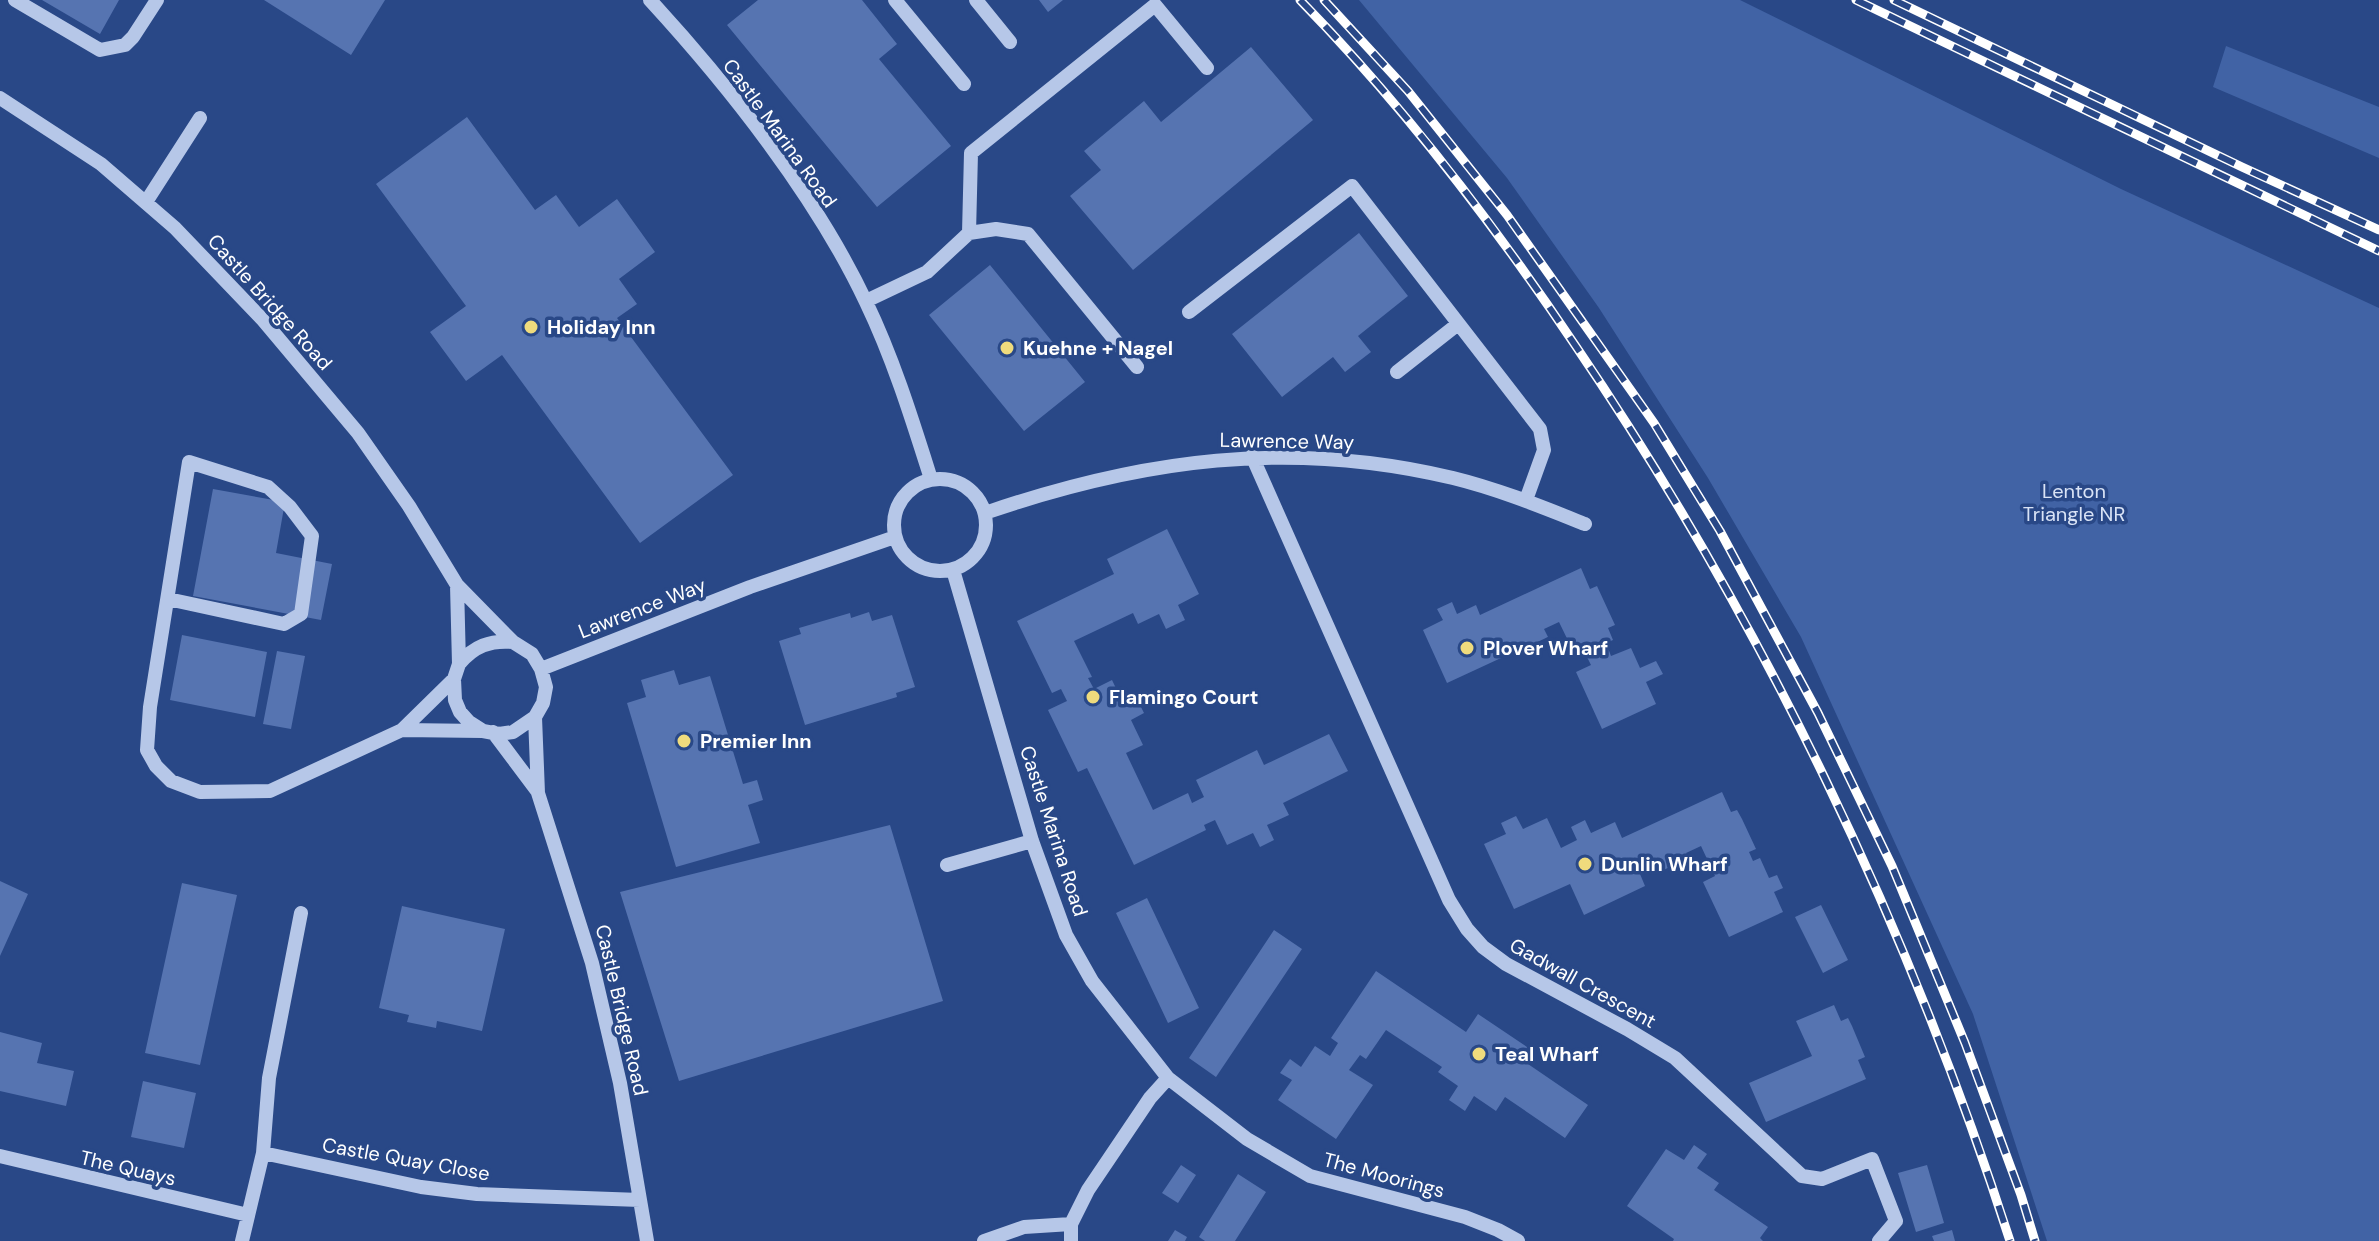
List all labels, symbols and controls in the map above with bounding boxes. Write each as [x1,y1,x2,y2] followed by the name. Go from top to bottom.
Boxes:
[717,53,843,213] street label: Castle Marina Road
[202,228,338,376] street label: Castle Bridge Road
[547,314,656,340] place label: Holiday Inn
[522,318,540,336] marker: Holiday Inn
[1023,335,1173,361] place label: Kuehne + Nagel
[998,339,1016,357] marker: Kuehne + Nagel
[1220,427,1354,455] street label: Lawrence Way
[2023,478,2125,527] park label: Lenton Triangle NR
[575,572,709,644] street label: Lawrence Way
[1483,635,1608,661] place label: Plover Wharf
[1458,639,1476,657] marker: Plover Wharf
[1109,684,1258,710] place label: Flamingo Court
[1084,688,1102,706] marker: Flamingo Court
[700,728,812,754] place label: Premier Inn
[675,732,693,750] marker: Premier Inn
[1014,742,1094,920] street label: Castle Marina Road
[1601,851,1728,877] place label: Dunlin Wharf
[1576,855,1594,873] marker: Dunlin Wharf
[590,922,654,1098] street label: Castle Bridge Road
[1505,932,1661,1034] street label: Gadwall Crescent
[1495,1041,1599,1067] place label: Teal Wharf
[1470,1045,1488,1063] marker: Teal Wharf
[320,1131,492,1187] street label: Castle Quay Close
[78,1144,178,1192] street label: The Quays
[1320,1146,1448,1204] street label: The Moorings

